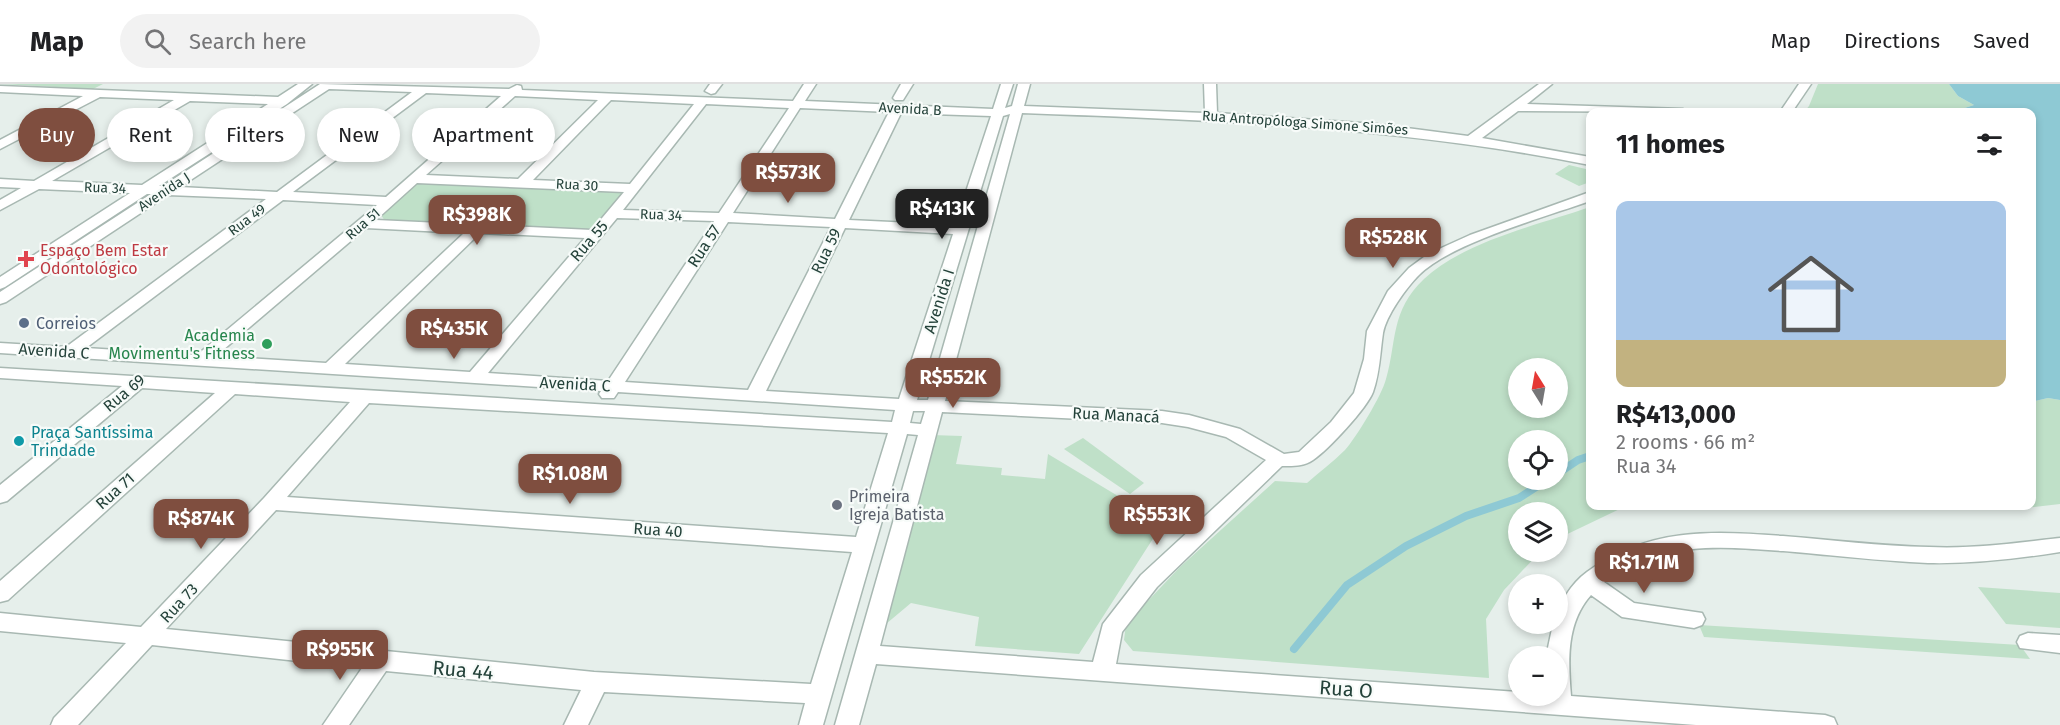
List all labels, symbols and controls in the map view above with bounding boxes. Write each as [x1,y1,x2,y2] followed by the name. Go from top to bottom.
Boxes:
[120,14,540,68] search box
[30,25,84,58] text: Map
[141,25,174,58] icon: search
[189,28,307,55] text: Search here
[1771,28,1811,54] text: Map
[1844,28,1940,54] text: Directions
[1973,28,2030,54] text: Saved
[878,99,942,119] street label: Avenida B
[1201,107,1409,139] street label: Rua Antropóloga Simone Simões
[18,108,95,162] chip: Buy
[107,108,193,162] chip: Rent
[205,108,305,162] chip: Filters
[317,108,400,162] chip: New
[412,108,555,162] chip: Apartment
[1973,128,2006,161] icon: filters
[1616,129,1725,160] text: 11 homes
[739,153,837,204] pin: R$573K
[755,160,821,184] text: R$573K
[135,169,193,215] street label: Avenida J
[555,175,599,195] street label: Rua 30
[84,179,127,197] street label: Rua 34
[893,189,991,240] pin: R$413K
[428,195,526,246] pin: R$398K
[909,196,975,220] text: R$413K
[225,200,269,240] street label: Rua 49
[443,202,511,226] text: R$398K
[342,204,384,244] street label: Rua 51
[640,206,683,224] street label: Rua 34
[566,217,612,265] street label: Rua 55
[1344,218,1442,269] pin: R$528K
[683,221,725,271] street label: Rua 57
[807,225,845,277] street label: Rua 59
[1359,225,1427,249] text: R$528K
[1757,240,1865,348] icon: home
[40,241,169,278] place label: Espaço Bem Estar Odontológico
[17,250,35,268] marker: Espaço Bem Estar Odontológico
[920,266,958,336] street label: Avenida I
[405,309,503,360] pin: R$435K
[36,314,96,333] place label: Correios
[17,316,31,330] marker: Correios
[420,316,488,340] text: R$435K
[108,326,255,363] place label: Academia Movimentu's Fitness
[260,337,274,351] marker: Academia Movimentu's Fitness
[18,339,90,363] street label: Avenida C
[904,358,1002,409] pin: R$552K
[1508,358,1568,418] north arrow
[1508,358,1568,706] map controls
[919,365,987,389] text: R$552K
[99,370,149,416] street label: Rua 69
[539,373,611,395] street label: Avenida C
[1616,399,1736,430] text: R$413,000
[1072,403,1160,427] street label: Rua Manacá
[31,423,154,460] place label: Praça Santíssima Trindade
[1508,430,1568,490] button: locate
[1616,430,1755,454] text: 2 rooms · 66 m²
[12,434,26,448] marker: Praça Santíssima Trindade
[515,454,625,505] pin: R$1.08M
[1616,454,1676,478] text: Rua 34
[532,461,608,485] text: R$1.08M
[92,469,138,513] street label: Rua 71
[849,487,944,524] place label: Primeira Igreja Batista
[1108,495,1206,546] pin: R$553K
[830,498,844,512] marker: Primeira Igreja Batista
[152,499,250,550] pin: R$874K
[1123,502,1191,526] text: R$553K
[1508,502,1568,562] button: layers
[168,506,234,530] text: R$874K
[633,519,683,541] street label: Rua 40
[1589,543,1699,594] pin: R$1.71M
[1609,550,1679,574] text: R$1.71M
[1508,574,1568,634] button: +
[156,579,202,627] street label: Rua 73
[291,630,389,681] pin: R$955K
[306,637,374,661] text: R$955K
[1508,646,1568,706] button: −
[431,655,495,685] street label: Rua 44
[1318,675,1374,703] street label: Rua O

